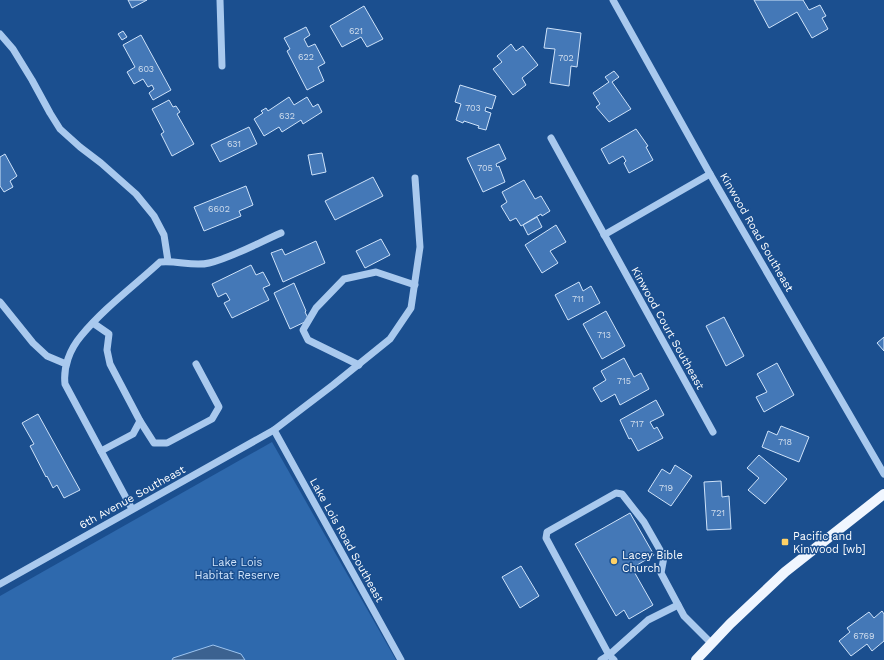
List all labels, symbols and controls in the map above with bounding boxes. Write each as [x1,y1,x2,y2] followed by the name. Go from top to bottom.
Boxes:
[349,26,363,36] house number: 621
[298,52,314,62] house number: 622
[558,53,574,63] house number: 702
[138,64,154,74] house number: 603
[465,103,481,113] house number: 703
[279,111,295,121] house number: 632
[227,139,241,149] house number: 631
[477,163,493,173] house number: 705
[717,170,796,294] street label: Kinwood Road Southeast
[208,204,230,214] house number: 6602
[628,265,707,392] street label: Kinwood Court Southeast
[572,294,584,304] house number: 711
[597,330,611,340] house number: 713
[617,376,631,386] house number: 715
[630,419,644,429] house number: 717
[778,437,792,447] house number: 718
[77,463,188,532] street label: 6th Avenue Southeast
[307,476,386,605] street label: Lake Lois Road Southeast
[659,483,673,493] house number: 719
[711,508,725,518] house number: 721
[793,530,865,556] place label: Pacific and Kinwood [wb]
[780,537,790,547] marker: Pacific and Kinwood [wb]
[622,549,683,575] place label: Lacey Bible Church
[194,556,280,582] park label: Lake Lois Habitat Reserve
[609,556,619,566] marker: Lacey Bible Church
[853,631,875,641] house number: 6769

